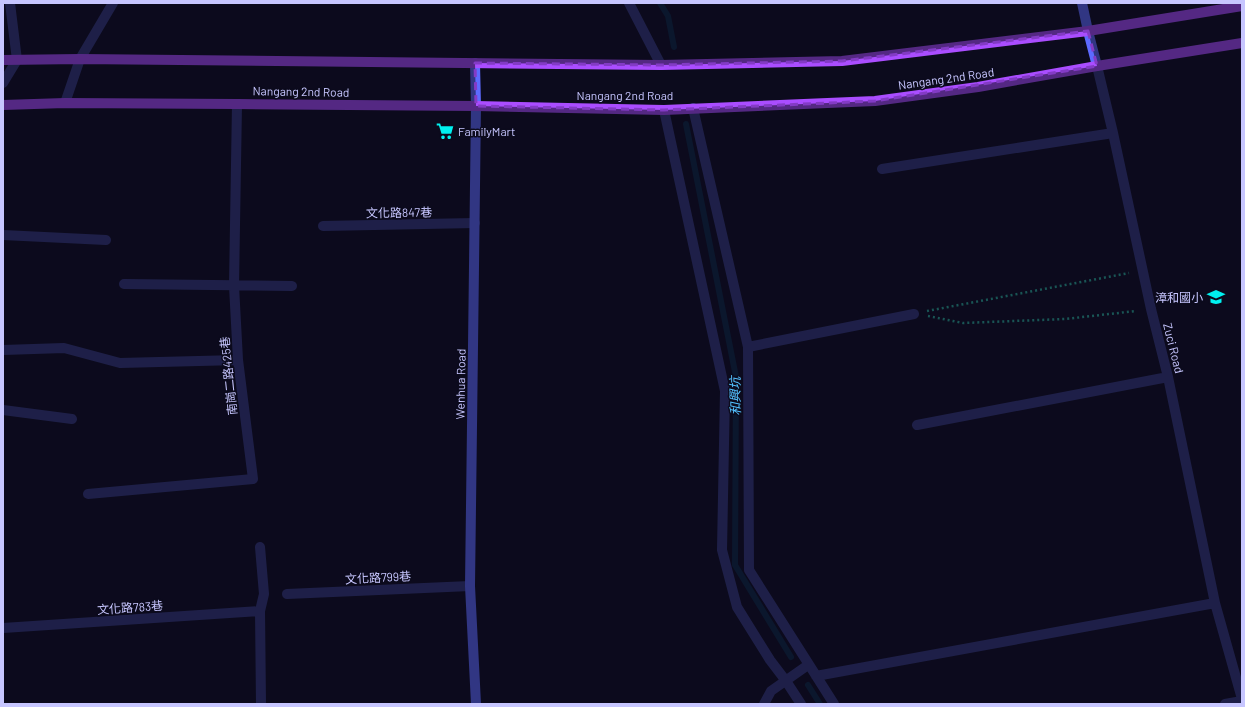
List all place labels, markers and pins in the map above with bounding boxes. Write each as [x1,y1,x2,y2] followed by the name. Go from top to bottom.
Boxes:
[435,121,455,141] supermarket icon: FamilyMart
[458,124,515,138] place label: FamilyMart
[1206,287,1226,307] school or university icon: 漳和國小
[1155,290,1203,304] place label: 漳和國小

